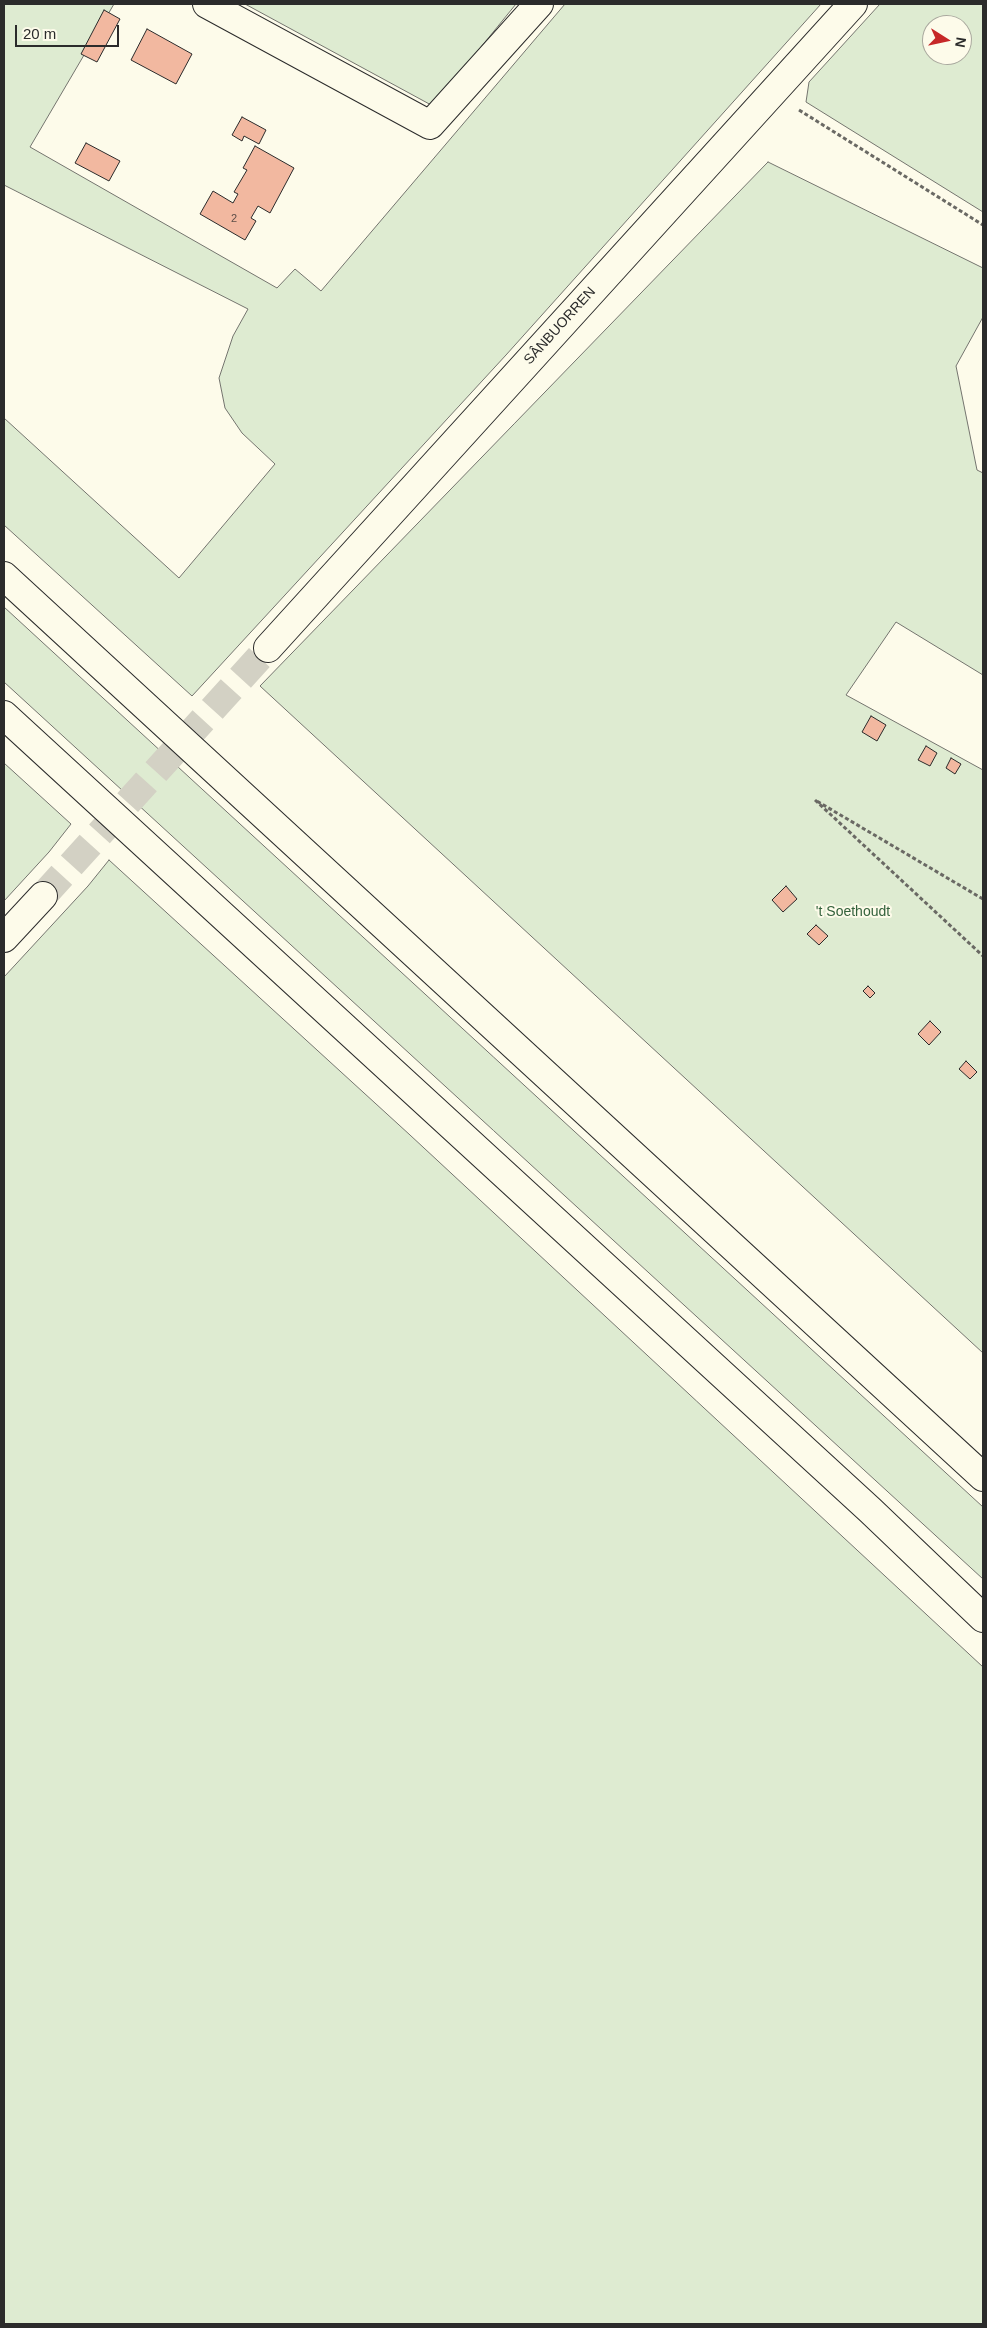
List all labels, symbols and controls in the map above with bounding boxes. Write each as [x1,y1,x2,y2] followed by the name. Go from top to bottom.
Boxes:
[18,15,121,47] scale bar
[922,15,972,65] north arrow
[23,25,56,42] text: 20 m
[952,36,970,49] text: N
[231,212,237,226] house number: 2
[521,284,599,368] street label: SÂNBUORREN
[816,904,890,920] park label: 't Soethoudt

